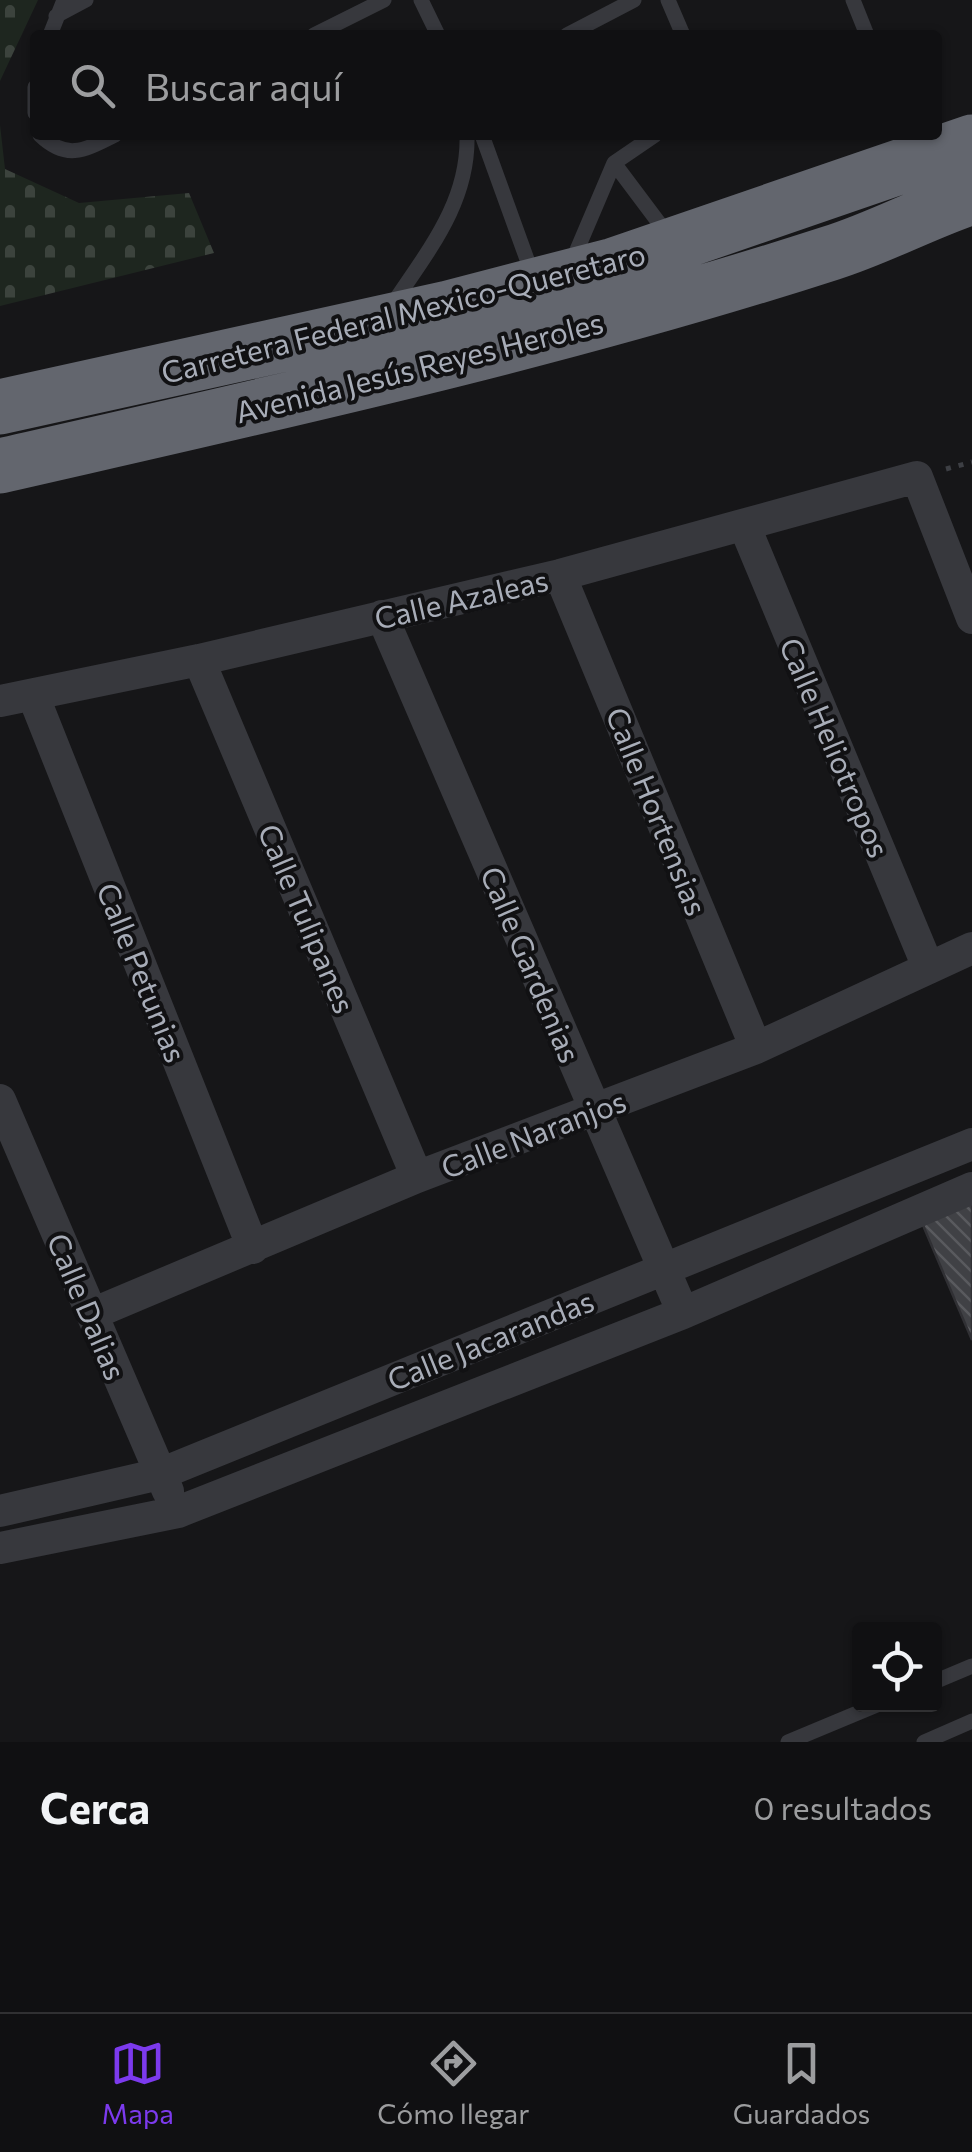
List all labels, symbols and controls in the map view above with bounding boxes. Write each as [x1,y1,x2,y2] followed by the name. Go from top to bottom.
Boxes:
[30,30,942,140] search box
[65,58,120,113] icon: search
[145,62,342,109] text: Buscar aquí
[157,234,649,390] street label: Carretera Federal Mexico-Queretaro
[231,302,607,430] street label: Avenida Jesús Reyes Heroles
[371,560,551,636] street label: Calle Azaleas
[773,632,899,862] street label: Calle Heliotropos
[599,702,717,920] street label: Calle Hortensias
[252,818,364,1018] street label: Calle Tulipanes
[474,860,590,1068] street label: Calle Gardenias
[90,877,196,1067] street label: Calle Petunias
[435,1081,631,1185] street label: Calle Naranjos
[41,1227,135,1385] street label: Calle Dalias
[381,1281,599,1397] street label: Calle Jacarandas
[852,1622,942,1712] map controls
[852,1622,942,1712] button: locate
[40,1781,150,1833] text: Cerca
[754,1787,932,1827] text: 0 resultados
[102,2036,174,2130] tab: Mapa
[377,2036,529,2130] tab: Cómo llegar
[733,2036,870,2130] tab: Guardados

